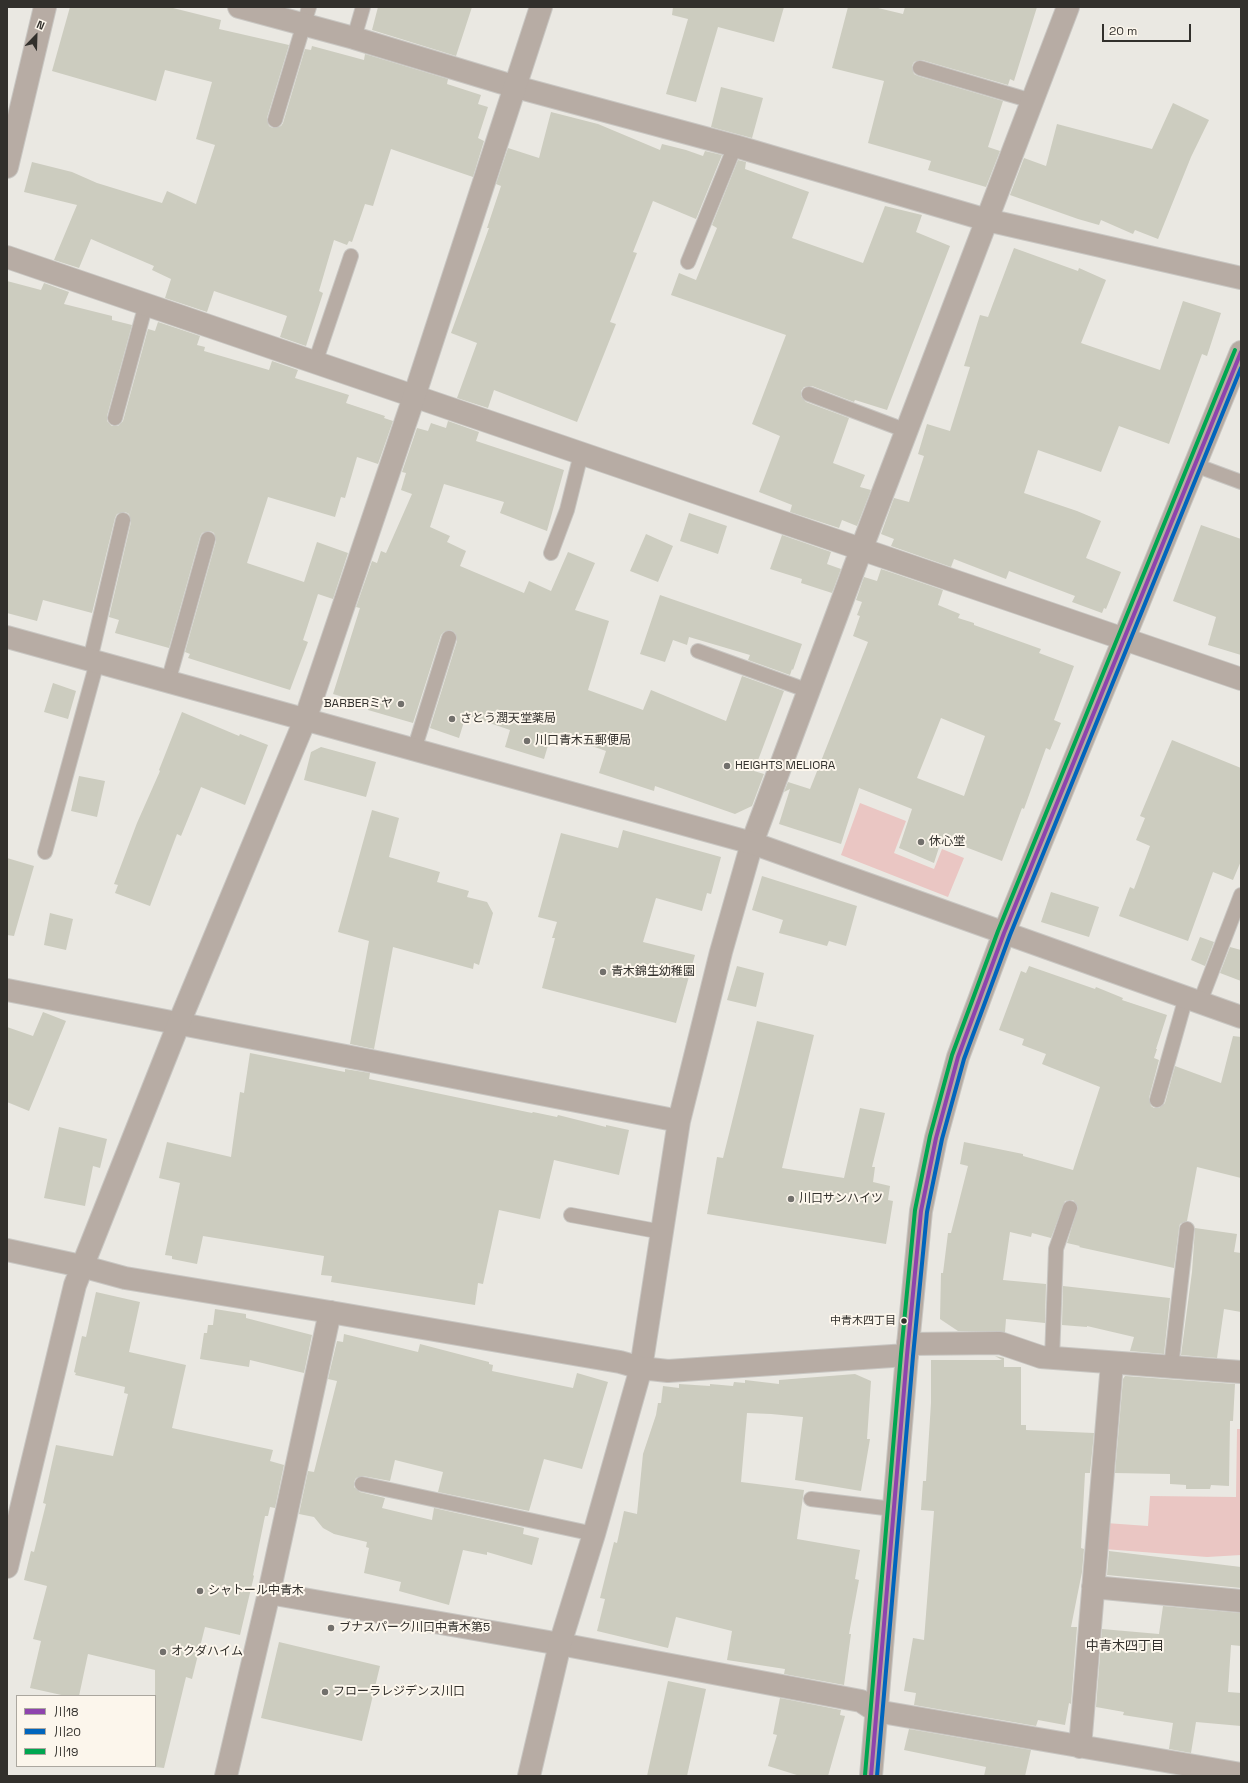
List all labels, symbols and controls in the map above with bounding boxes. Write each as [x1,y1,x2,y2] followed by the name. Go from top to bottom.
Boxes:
[16,16,56,56] north arrow
[1104,16,1193,42] scale bar
[35,17,47,33] text: N
[1109,23,1137,39] text: 20 m
[324,697,393,711] place label: BARBERミヤ
[396,699,406,709] marker: BARBERミヤ
[460,712,556,726] place label: さとう潤天堂薬局
[447,714,457,724] marker: さとう潤天堂薬局
[535,734,631,748] place label: 川口青木五郵便局
[522,736,532,746] marker: 川口青木五郵便局
[735,759,835,773] place label: HEIGHTS MELIORA
[722,761,732,771] marker: HEIGHTS MELIORA
[929,835,965,849] place label: 休心堂
[916,837,926,847] marker: 休心堂
[611,965,695,979] place label: 青木錦生幼稚園
[598,967,608,977] marker: 青木錦生幼稚園
[799,1192,883,1206] place label: 川口サンハイツ
[786,1194,796,1204] marker: 川口サンハイツ
[830,1314,896,1328] place label: 中青木四丁目
[899,1316,909,1326] marker: 中青木四丁目
[208,1584,304,1598] place label: シャトール中青木
[195,1586,205,1596] marker: シャトール中青木
[339,1621,490,1635] place label: ブナスパーク川口中青木第5
[326,1623,336,1633] marker: ブナスパーク川口中青木第5
[1086,1638,1164,1654] district label: 中青木四丁目
[171,1645,243,1659] place label: オクダハイム
[158,1647,168,1657] marker: オクダハイム
[333,1685,465,1699] place label: フローラレジデンス川口
[320,1687,330,1697] marker: フローラレジデンス川口
[16,1695,156,1767] legend
[54,1704,79,1720] text: 川18
[54,1724,81,1740] text: 川20
[54,1744,78,1760] text: 川19

